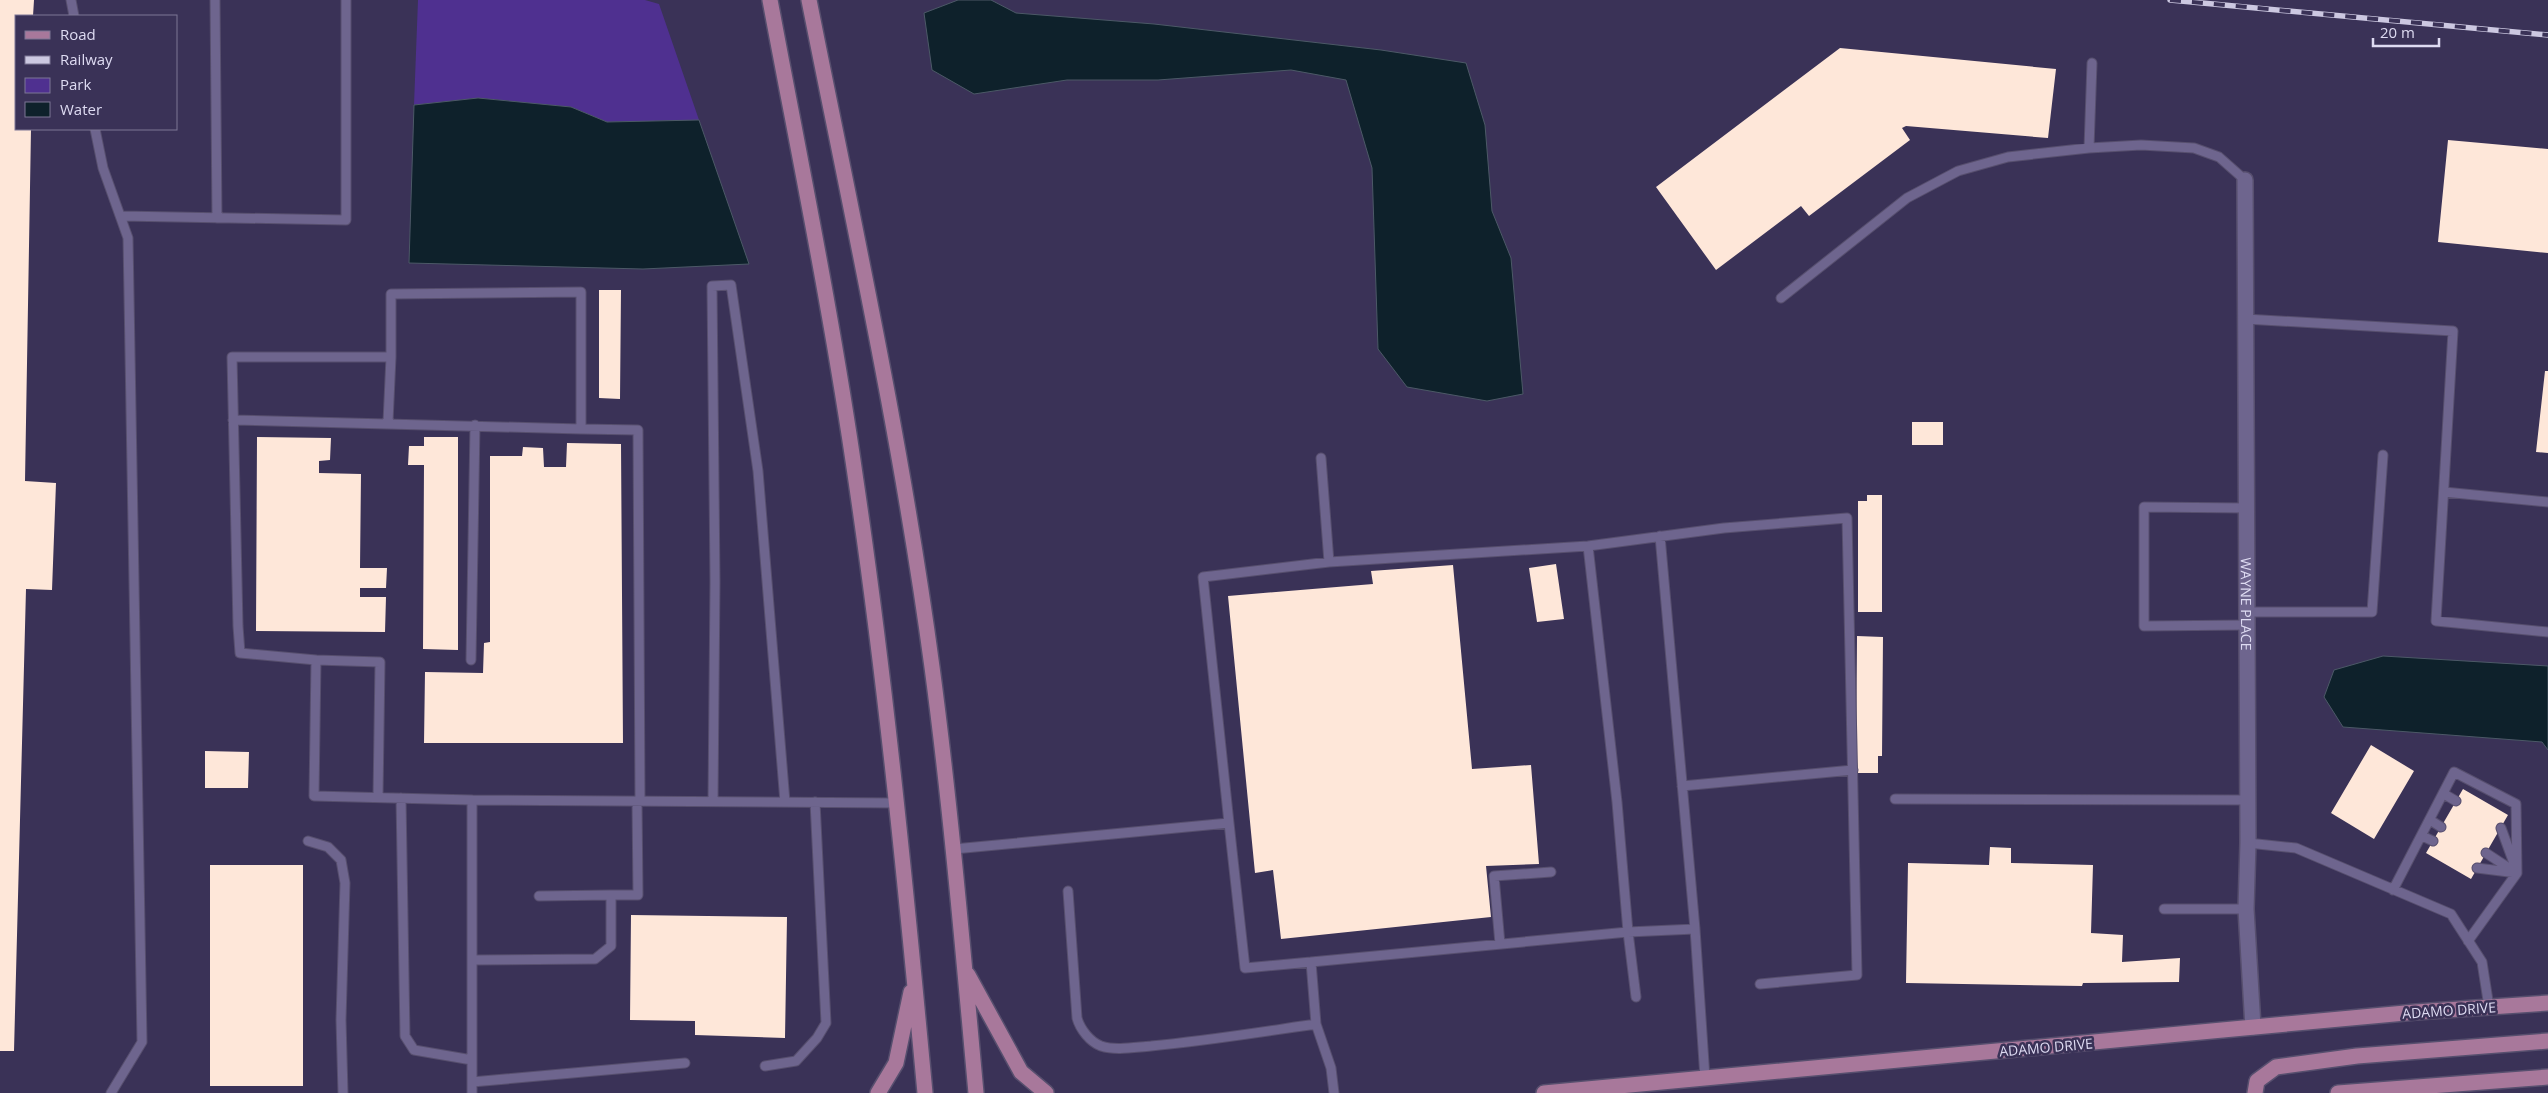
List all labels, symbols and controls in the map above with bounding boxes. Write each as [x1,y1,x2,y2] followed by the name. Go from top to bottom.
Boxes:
[15,15,178,130] legend
[2373,15,2439,47] scale bar
[2380,22,2415,42] text: 20 m
[60,24,96,44] text: Road
[60,49,113,69] text: Railway
[60,74,91,94] text: Park
[60,99,102,119] text: Water
[2237,558,2257,650] street label: WAYNE PLACE
[2402,997,2496,1023] street label: ADAMO DRIVE
[1998,1033,2094,1061] street label: ADAMO DRIVE

